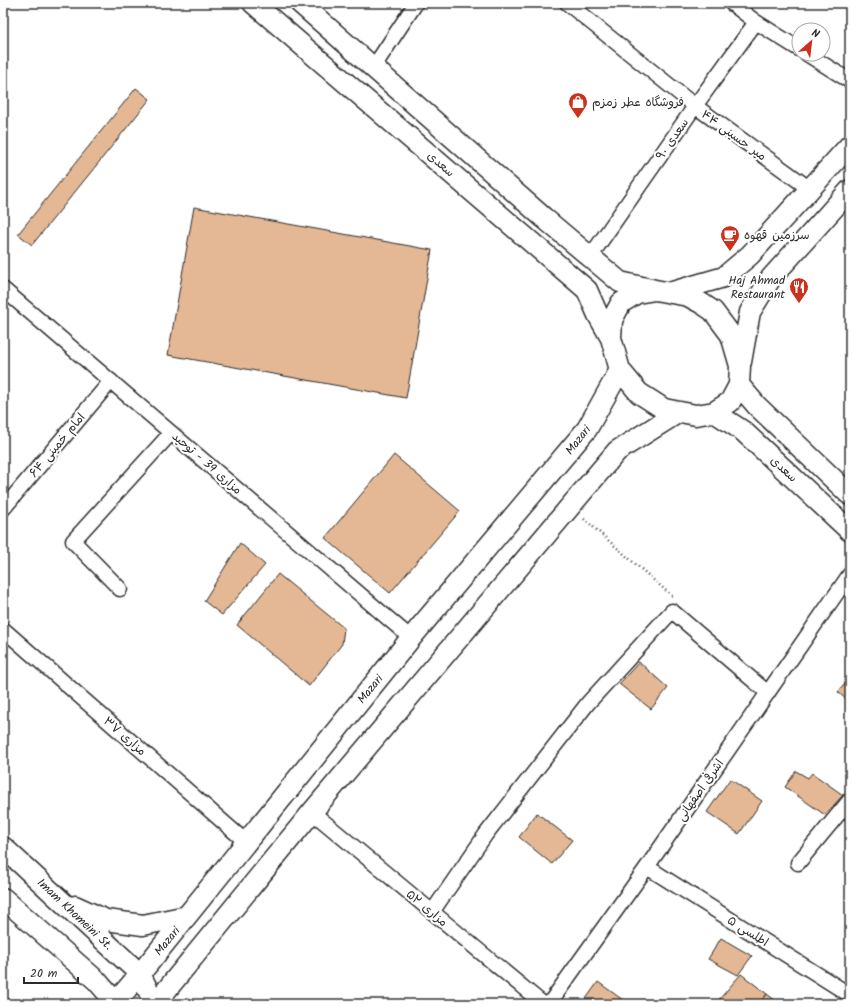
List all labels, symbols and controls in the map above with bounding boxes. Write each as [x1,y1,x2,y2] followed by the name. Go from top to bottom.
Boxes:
[791,22,831,62] north arrow
[808,24,823,44] text: N
[567,91,589,119] shop icon: فروشگاه عطر زمزم
[592,93,684,112] place label: فروشگاه عطر زمزم
[697,105,770,166] street label: میر حسینی ۴۴
[651,114,694,164] street label: سعدی ۹۰
[423,147,459,182] street label: سعدی
[719,224,741,252] cafe icon: سرزمین قهوه
[744,226,810,245] place label: سرزمین قهوه
[729,271,786,304] place label: Haj Ahmad Restaurant
[788,276,810,304] restaurant icon: Haj Ahmad Restaurant
[25,409,90,482] street label: امام خمینی ۶۴
[561,421,597,459] street label: Mazari
[167,427,246,499] street label: مزاری 39 - توحید
[766,452,802,487] street label: سعدی
[353,670,389,708] street label: Mazari
[99,712,150,761] street label: مزاری ۳۷
[672,755,729,825] street label: اشرفی اصفهانی
[32,874,117,955] street label: Imam Khomeini St.
[402,885,452,932] street label: مزاری ۵۲
[723,911,772,952] street label: اطلسی ۵
[150,922,186,960] street label: Mazari
[24,959,78,985] scale bar
[30,964,58,983] text: 20 m

